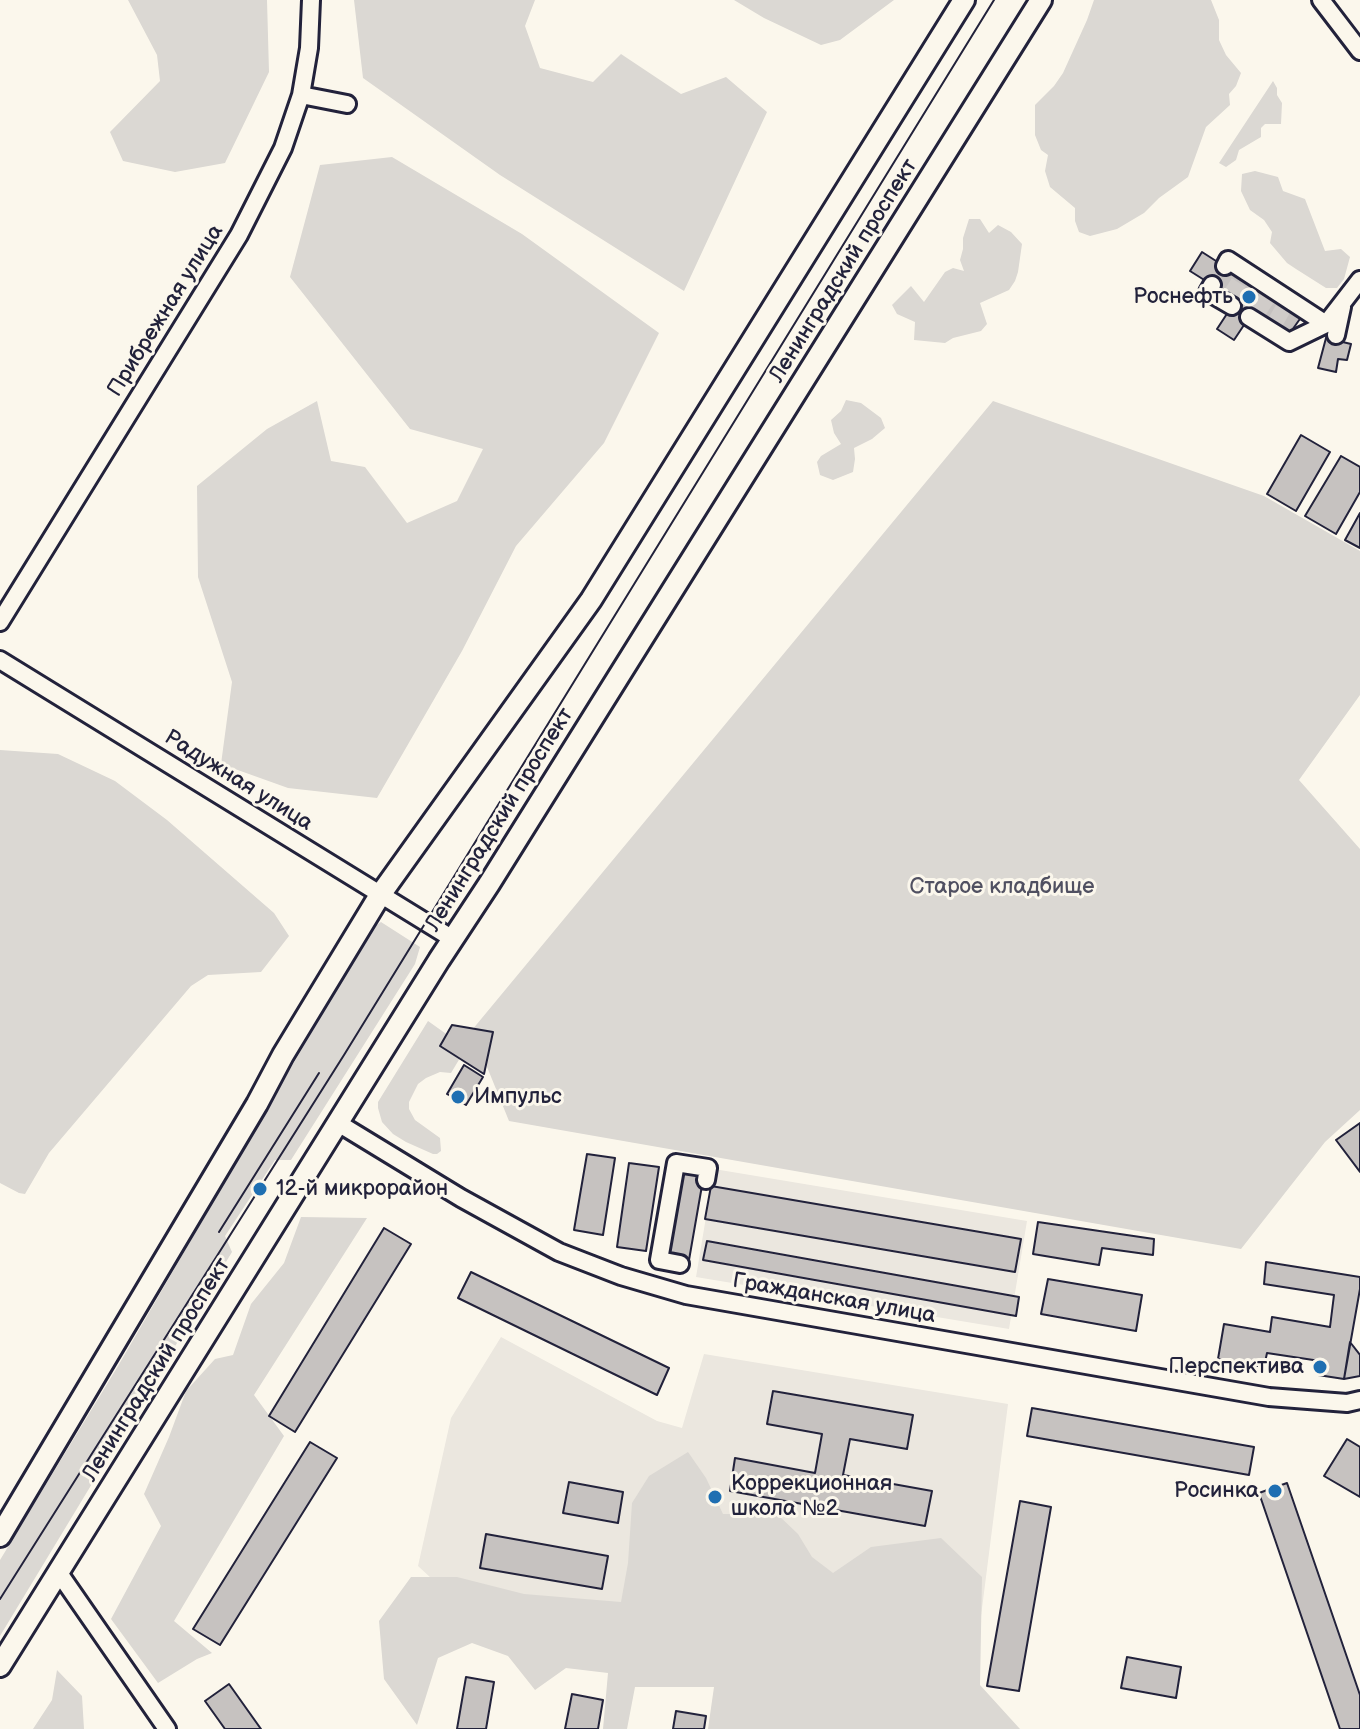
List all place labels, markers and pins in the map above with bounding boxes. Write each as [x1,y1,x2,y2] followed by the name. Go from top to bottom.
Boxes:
[1133,284,1233,310] place label: Роснефть
[1240,288,1258,306] marker: Роснефть
[474,1084,562,1110] place label: Импульс
[449,1088,467,1106] marker: Импульс
[276,1176,448,1202] place label: 12-й микрорайон
[251,1180,269,1198] marker: 12-й микрорайон
[1168,1354,1304,1380] place label: Перспектива
[1311,1358,1329,1376] marker: Перспектива
[731,1471,892,1522] place label: Коррекционная школа №2
[1174,1478,1259,1504] place label: Росинка
[1266,1482,1284,1500] marker: Росинка
[706,1488,724,1506] marker: Коррекционная школа №2

